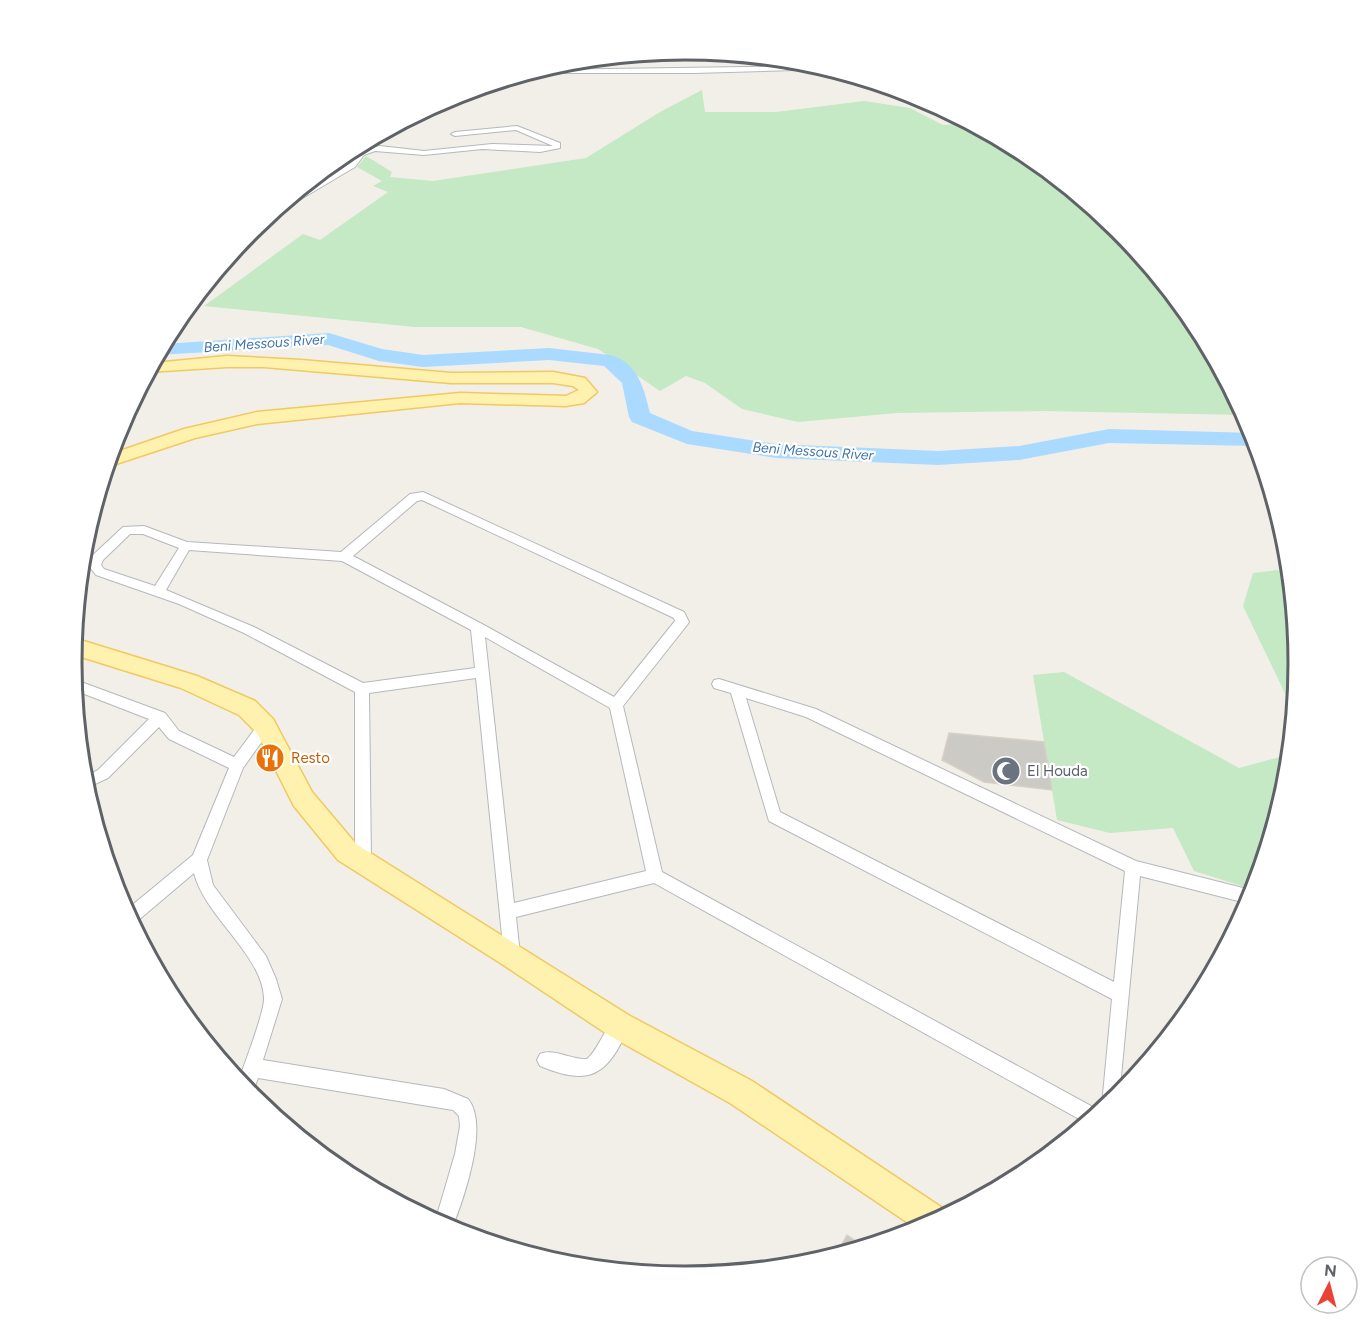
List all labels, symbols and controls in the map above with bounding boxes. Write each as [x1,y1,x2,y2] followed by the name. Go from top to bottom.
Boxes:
[203,331,326,356] water label: Beni Messous River
[752,439,875,464] water label: Beni Messous River
[254,742,286,774] restaurant icon: Resto
[291,749,330,767] place label: Resto
[990,755,1022,787] mosque icon: El Houda
[1027,762,1088,780] place label: El Houda
[1299,1255,1359,1315] north arrow
[1323,1260,1338,1281] text: N

